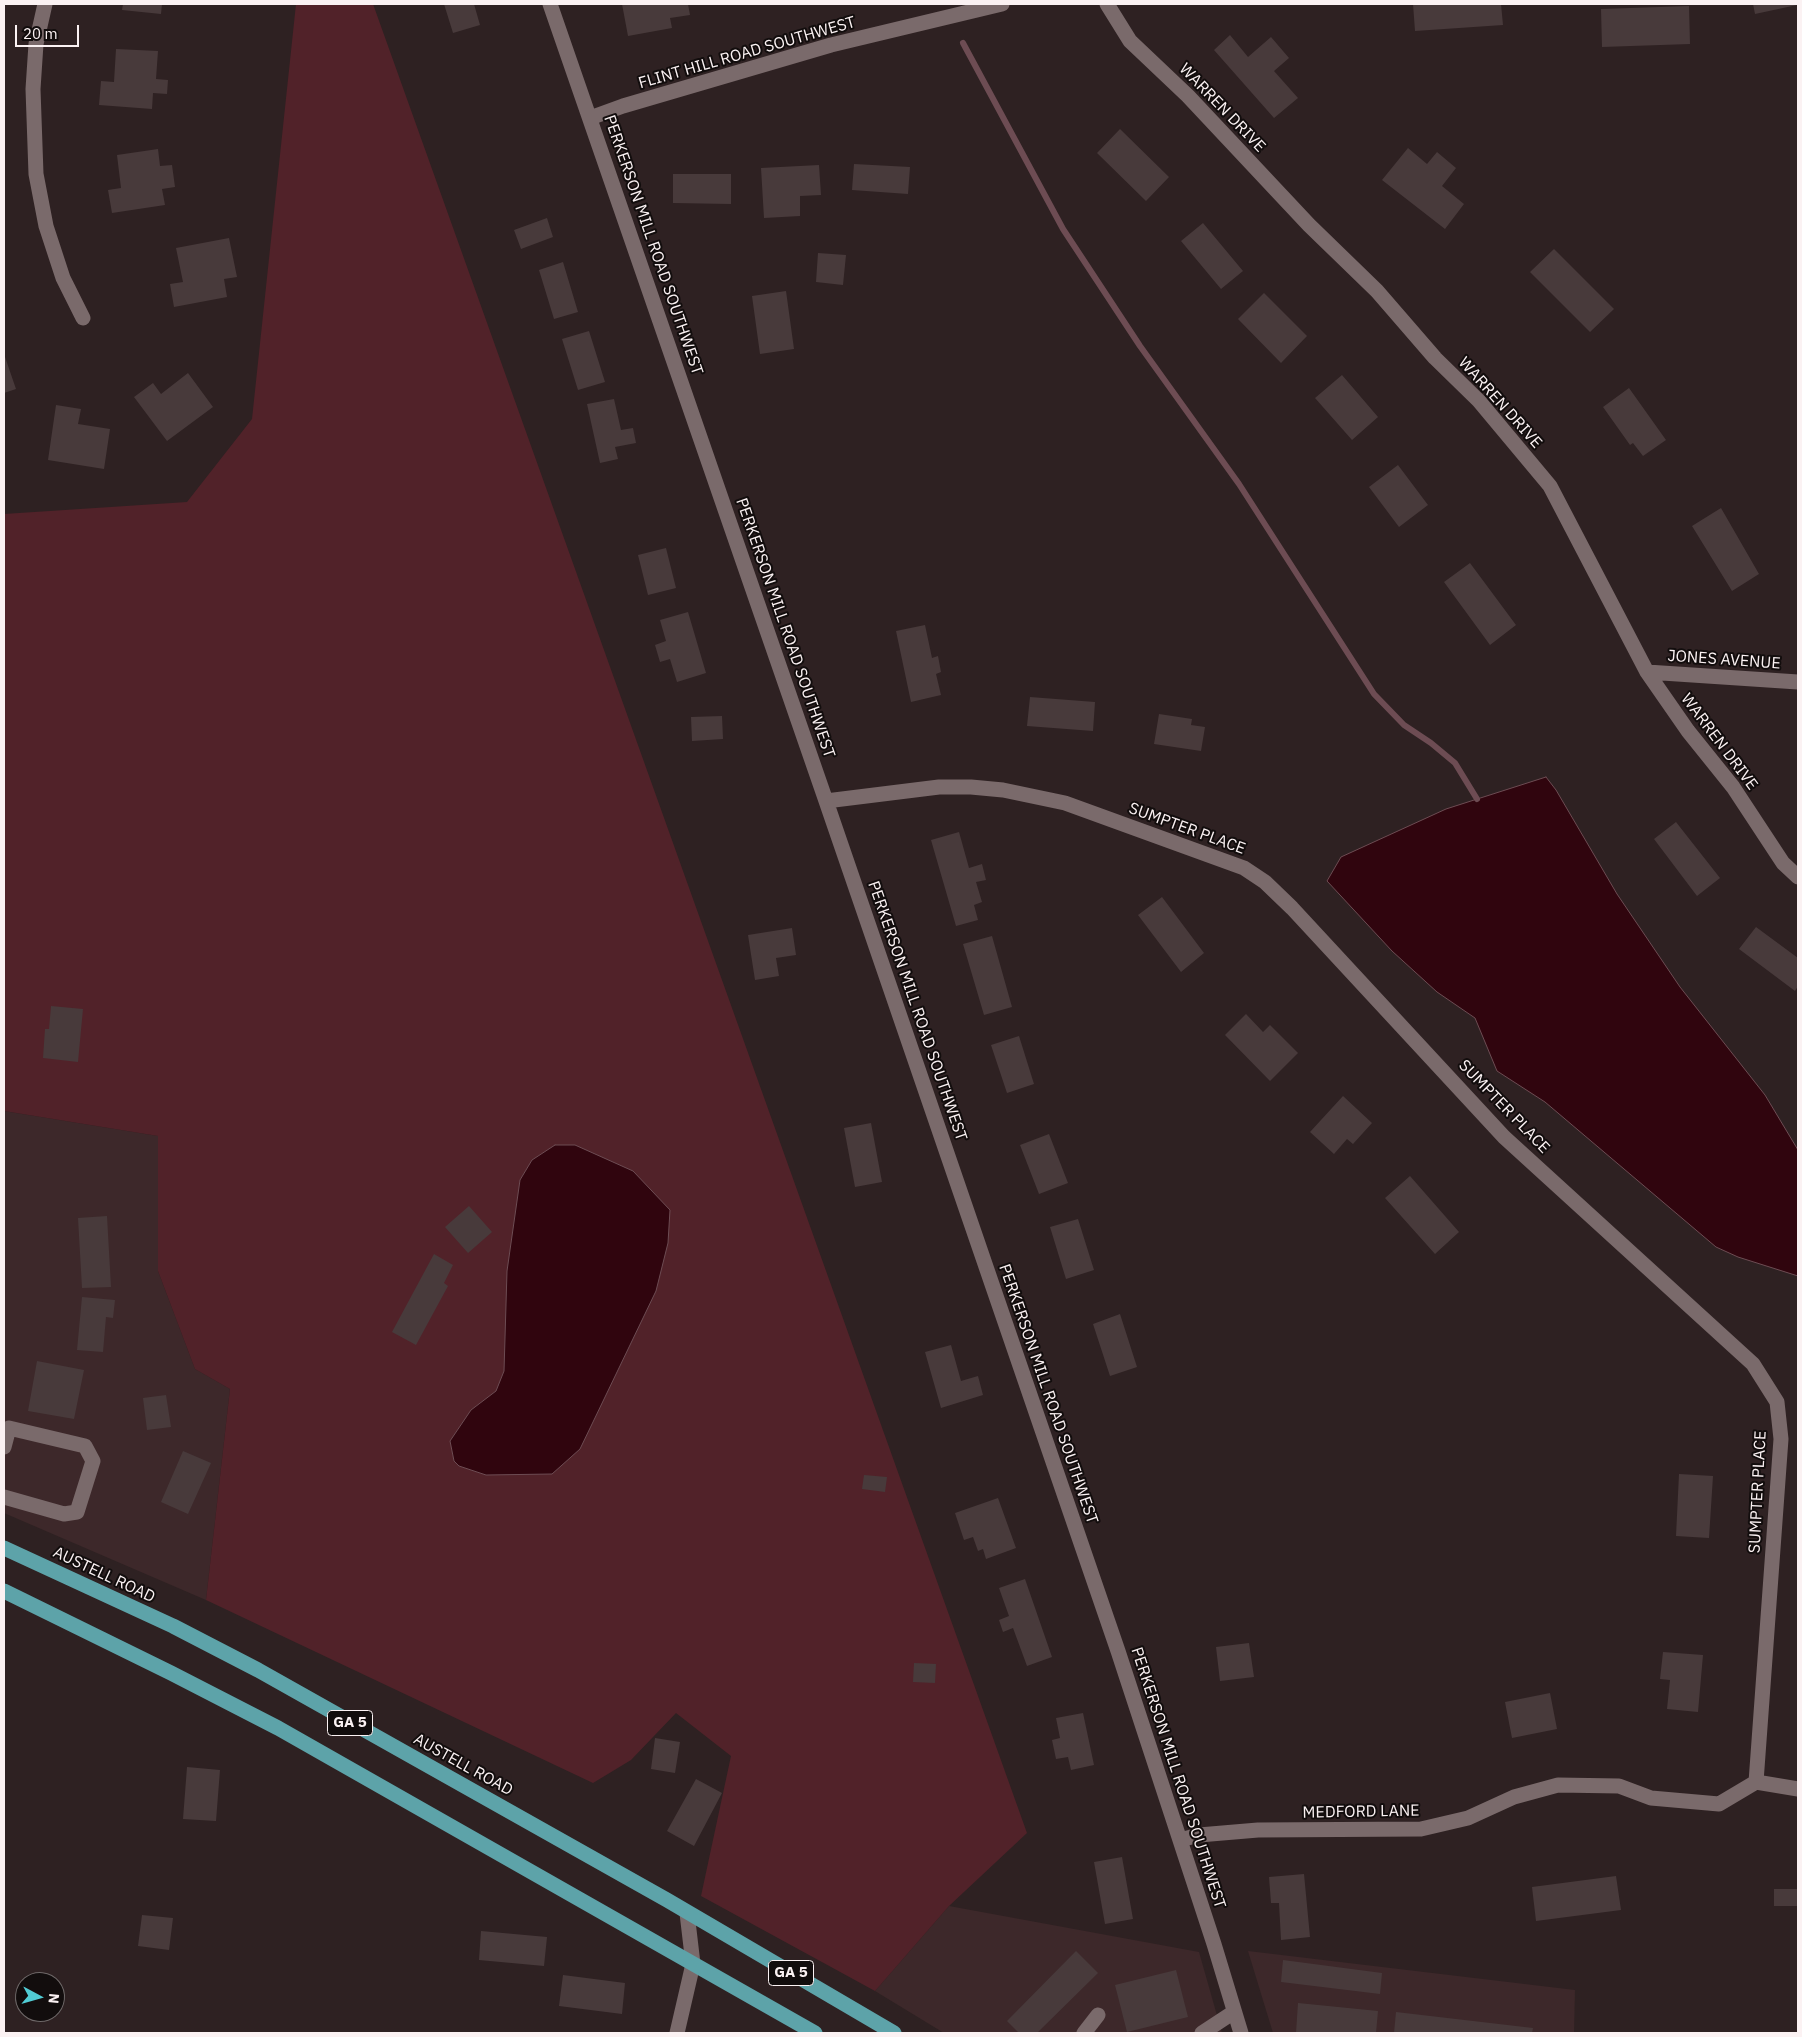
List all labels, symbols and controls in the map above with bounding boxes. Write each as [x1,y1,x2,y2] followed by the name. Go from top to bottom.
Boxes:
[636,13,858,93] street label: FLINT HILL ROAD SOUTHWEST
[18,15,81,47] scale bar
[23,24,58,43] text: 20 m
[1175,60,1269,156] street label: WARREN DRIVE
[599,113,707,377] street label: PERKERSON MILL ROAD SOUTHWEST
[1454,354,1546,452] street label: WARREN DRIVE
[731,496,839,760] street label: PERKERSON MILL ROAD SOUTHWEST
[1667,646,1781,674] street label: JONES AVENUE
[1676,690,1762,794] street label: WARREN DRIVE
[1126,799,1248,859] street label: SUMPTER PLACE
[863,879,971,1143] street label: PERKERSON MILL ROAD SOUTHWEST
[1455,1056,1553,1158] street label: SUMPTER PLACE
[994,1262,1102,1526] street label: PERKERSON MILL ROAD SOUTHWEST
[1745,1430,1771,1554] street label: SUMPTER PLACE
[50,1543,158,1607] street label: AUSTELL ROAD
[1127,1645,1229,1911] street label: PERKERSON MILL ROAD SOUTHWEST
[328,1710,372,1736] road number: GA 5
[410,1730,516,1800] street label: AUSTELL ROAD
[1302,1801,1420,1823] street label: MEDFORD LANE
[768,1960,814,1986] road number: GA 5
[15,1972,65,2022] north arrow
[44,1992,63,2004] text: N

